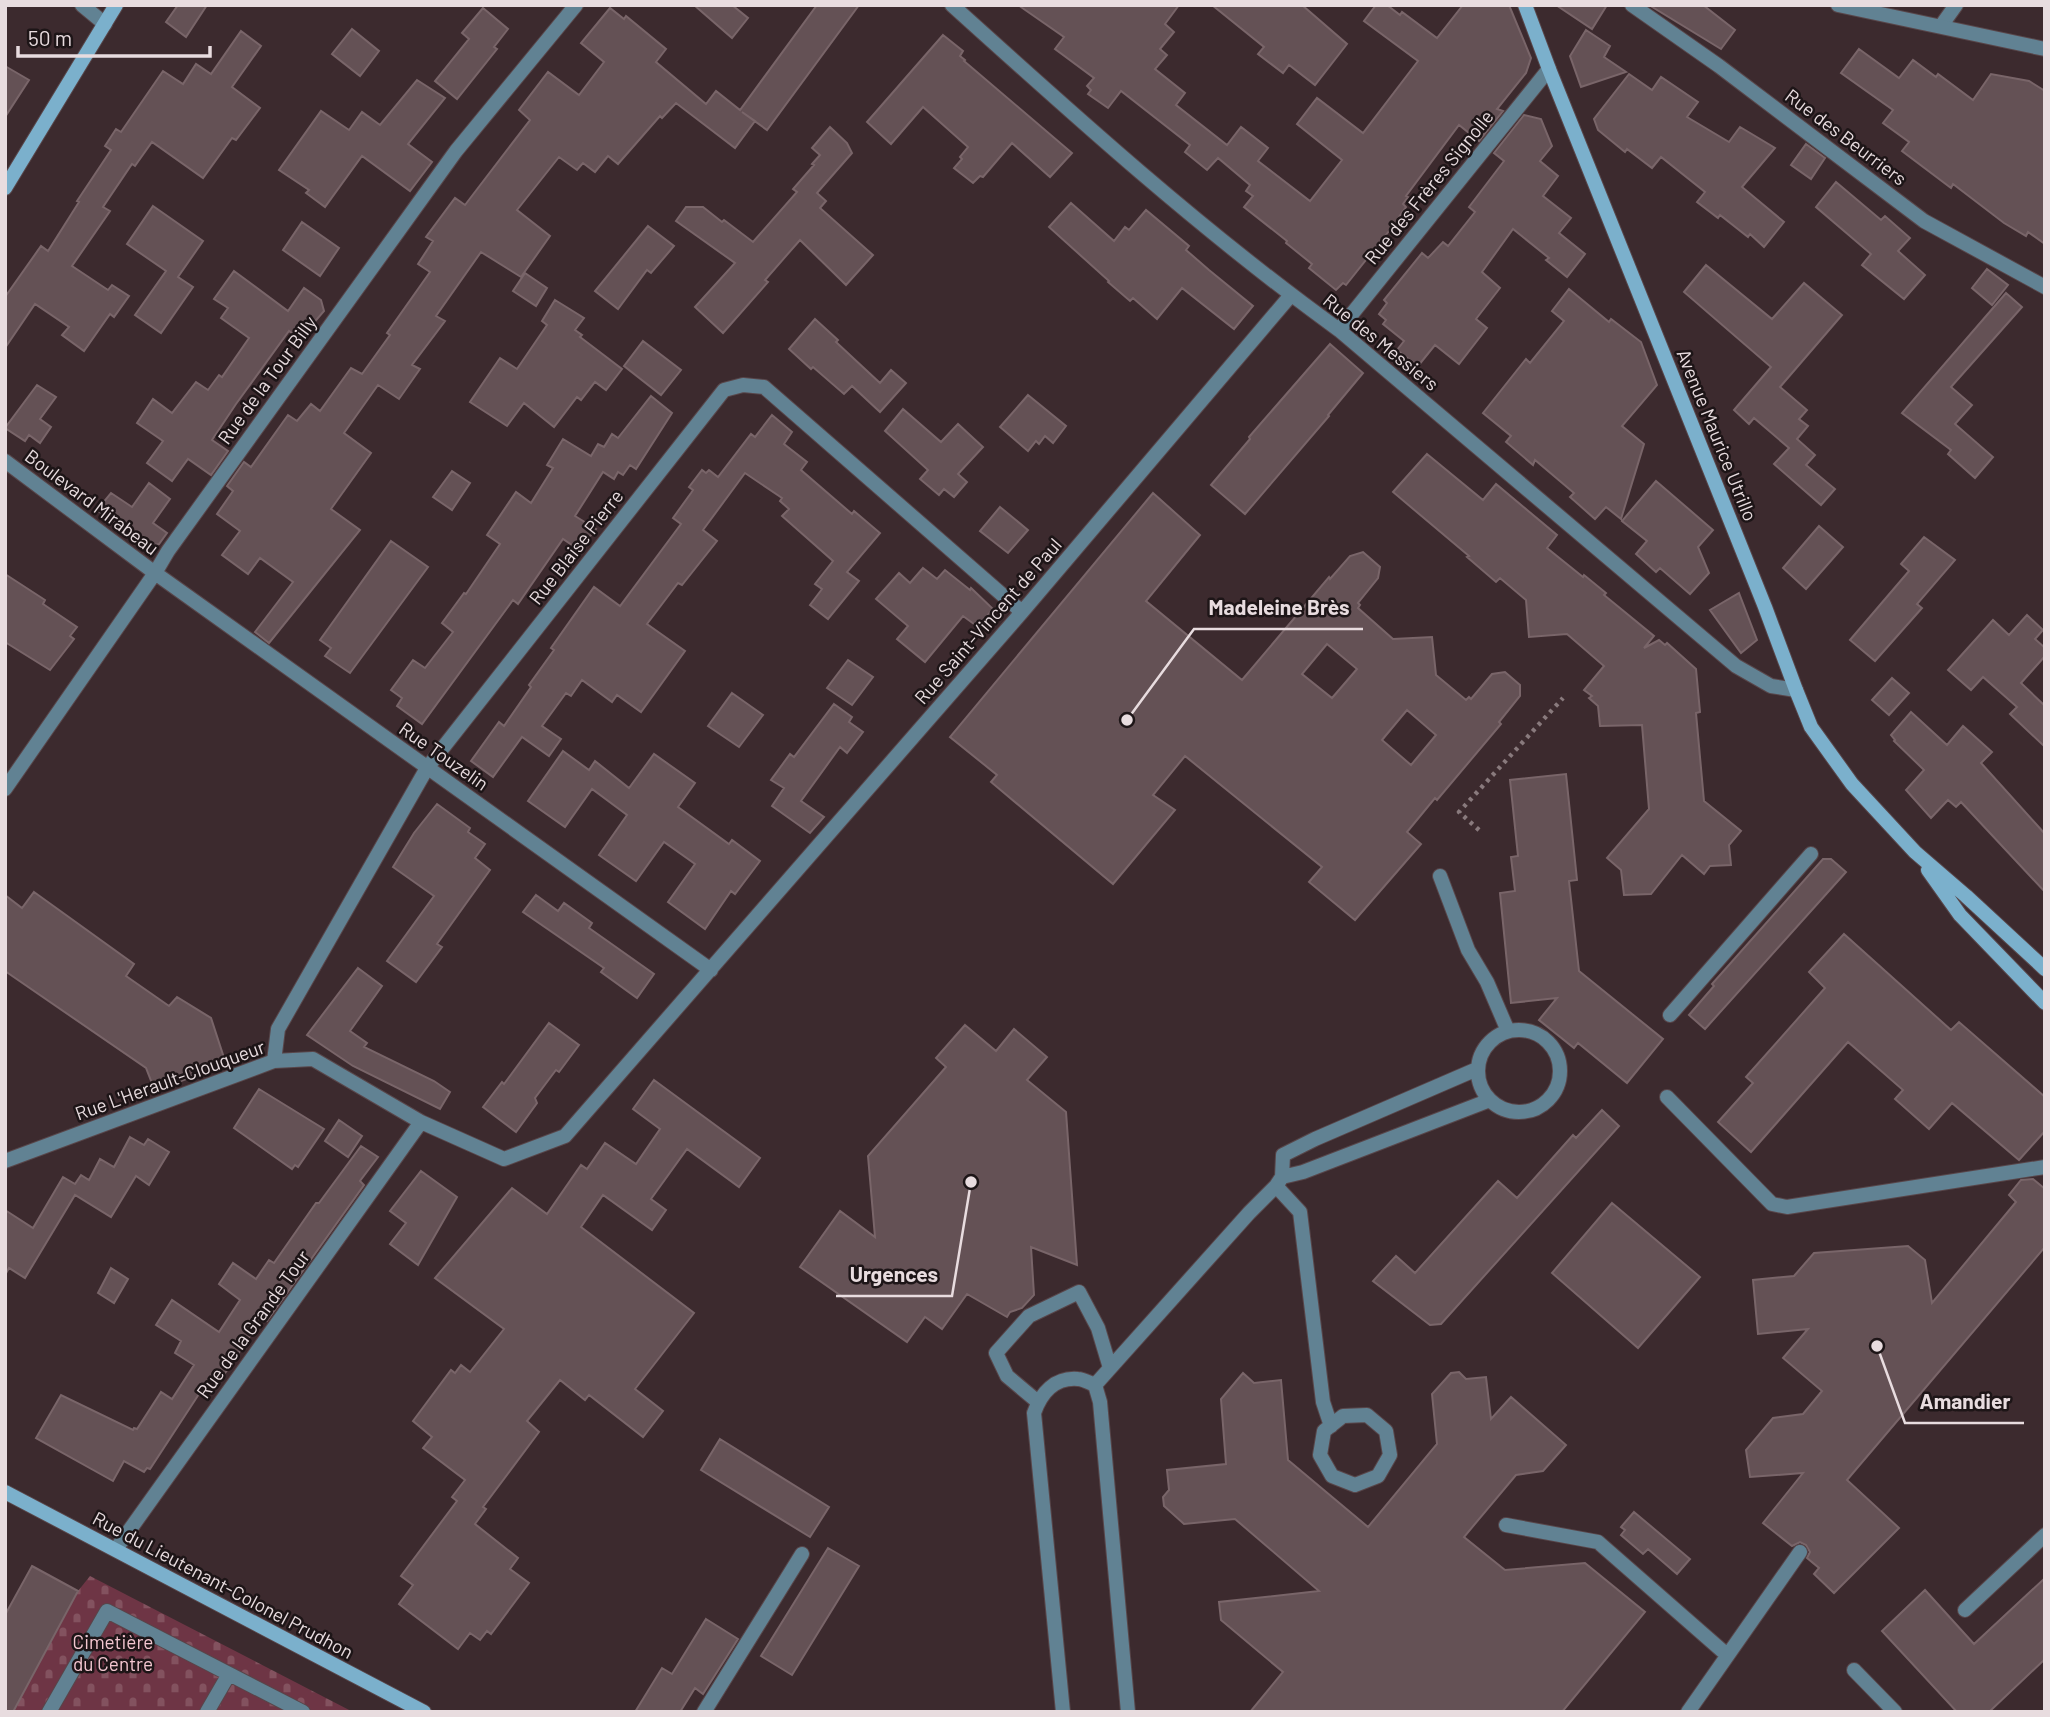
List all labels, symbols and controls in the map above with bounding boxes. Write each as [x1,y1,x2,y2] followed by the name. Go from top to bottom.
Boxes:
[18,14,210,58] scale bar
[28,25,72,50] text: 50 m
[1781,83,1912,190] street label: Rue des Beurriers
[1359,105,1498,268] street label: Rue des Frères Signolle
[1319,288,1444,395] street label: Rue des Messiers
[212,311,321,448] street label: Rue de la Tour Billy
[1672,346,1762,524] street label: Avenue Maurice Utrillo
[21,444,164,559] street label: Boulevard Mirabeau
[524,485,628,609] street label: Rue Blaise Pierre
[909,533,1066,708] street label: Rue Saint-Vincent de Paul
[1194,587,1363,629] callout: Madeleine Brès
[1208,594,1350,619] text: Madeleine Brès
[395,716,493,795] street label: Rue Touzelin
[72,1034,268,1125] street label: Rue L'Herault-Clouqueur
[191,1245,314,1402] street label: Rue de la Grande Tour
[836,1254,952,1296] callout: Urgences
[850,1261,938,1286] text: Urgences
[1905,1381,2024,1423] callout: Amandier
[1920,1388,2010,1413] text: Amandier
[89,1506,357,1663] street label: Rue du Lieutenant-Colonel Prudhon
[73,1630,153,1675] park label: Cimetière du Centre

